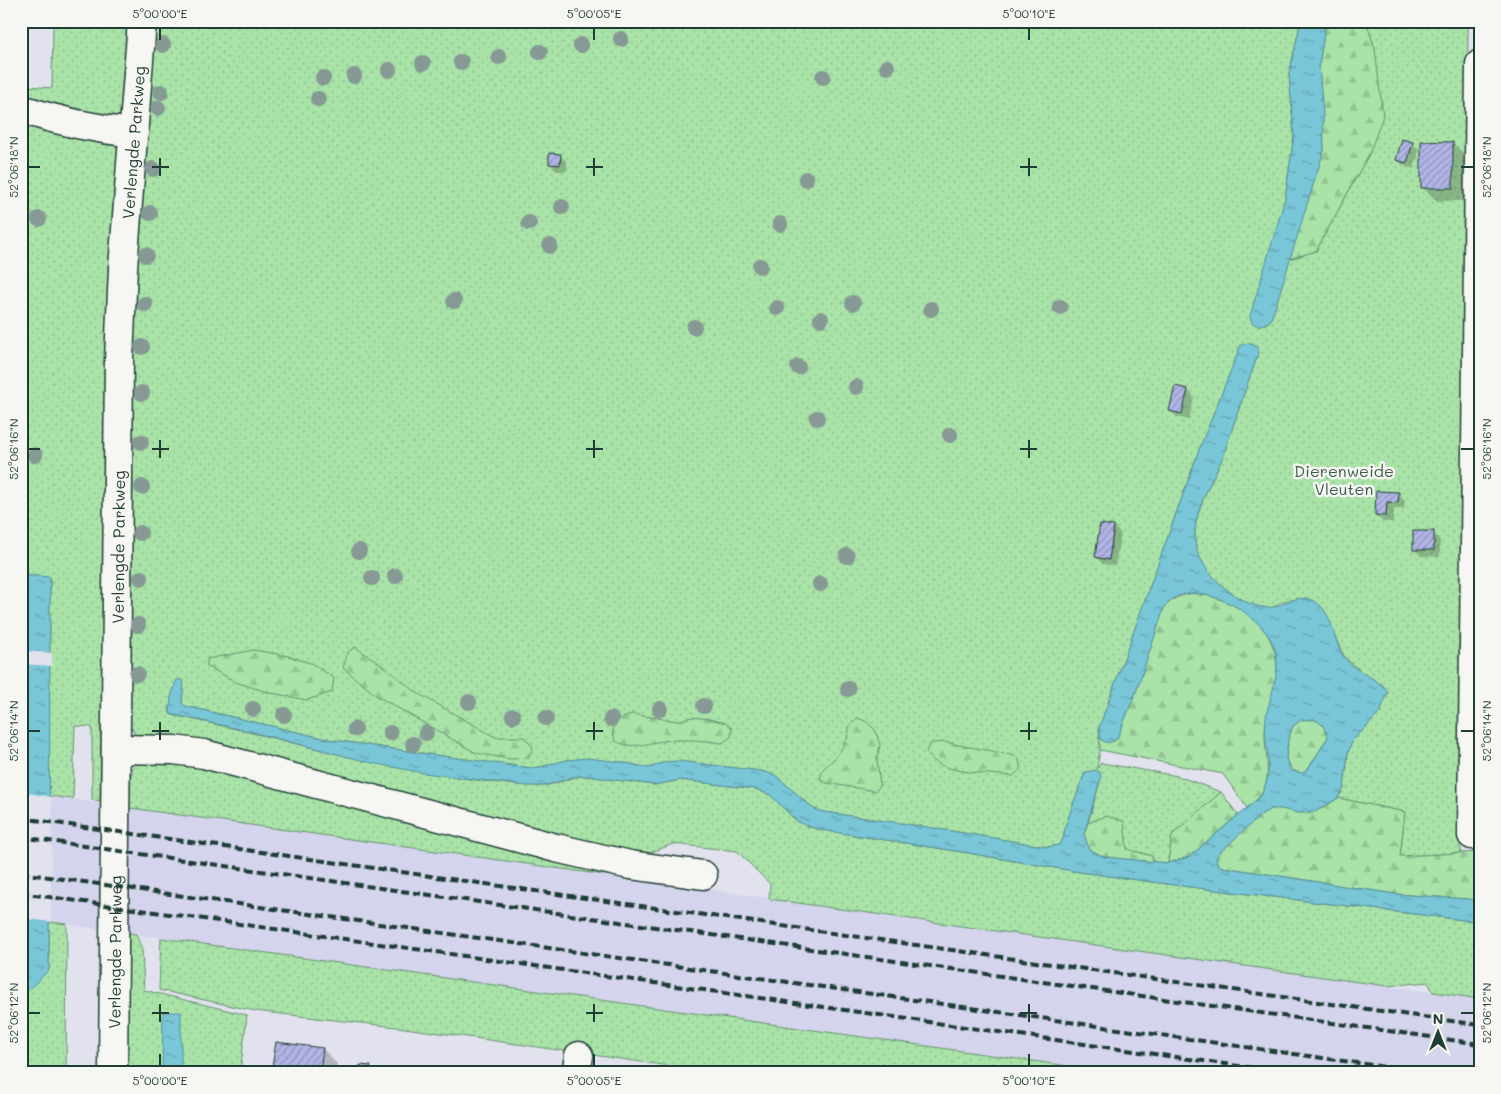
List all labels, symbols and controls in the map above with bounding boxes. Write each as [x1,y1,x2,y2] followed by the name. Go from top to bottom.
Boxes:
[133,5,188,21] text: 5°00'00"E
[567,5,621,21] text: 5°00'05"E
[1003,5,1056,21] text: 5°00'10"E
[116,65,149,220] street label: Verlengde Parkweg
[5,136,21,198] text: 52°06'18"N
[1478,136,1494,198] text: 52°06'18"N
[5,418,21,480] text: 52°06'16"N
[1478,418,1494,480] text: 52°06'16"N
[1294,460,1394,499] park label: Dierenweide Vleuten
[106,470,129,624] street label: Verlengde Parkweg
[5,700,21,762] text: 52°06'14"N
[1478,700,1494,762] text: 52°06'14"N
[103,875,125,1029] street label: Verlengde Parkweg
[5,983,21,1043] text: 52°06'12"N
[1478,983,1494,1043] text: 52°06'12"N
[1414,1006,1464,1056] north arrow
[1433,1009,1443,1028] text: N
[133,1072,188,1088] text: 5°00'00"E
[567,1072,621,1088] text: 5°00'05"E
[1003,1072,1056,1088] text: 5°00'10"E

